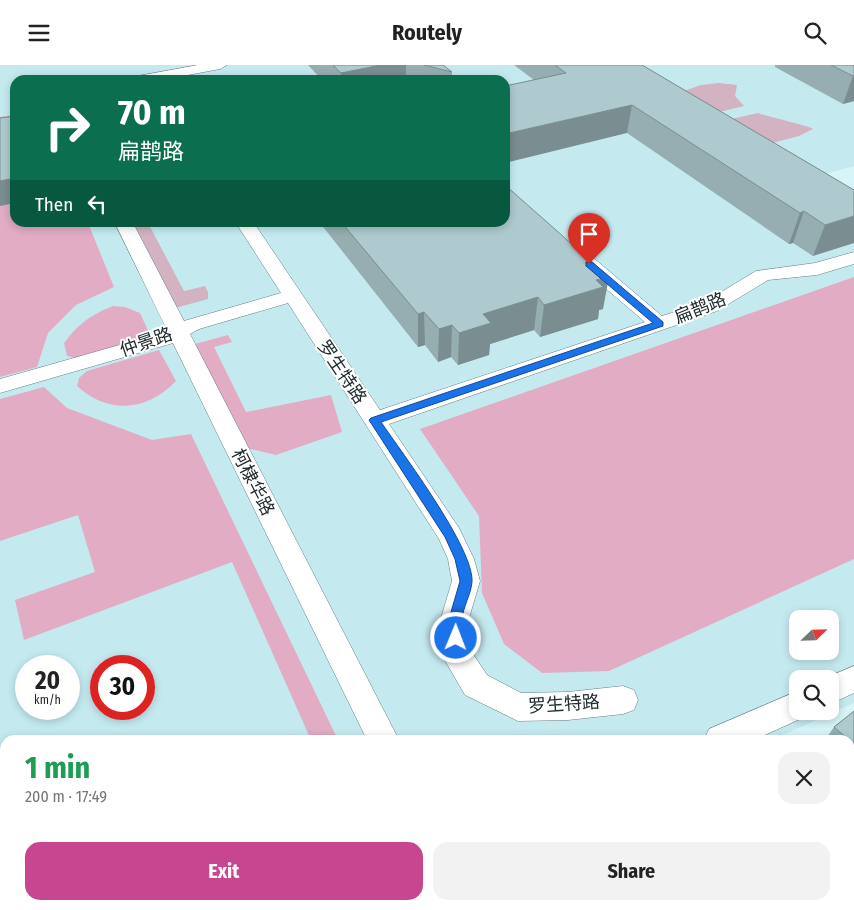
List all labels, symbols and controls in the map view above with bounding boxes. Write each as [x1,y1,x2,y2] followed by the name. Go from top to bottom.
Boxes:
[25,19,53,47] icon: menu
[392,19,462,46] text: Routely
[801,19,829,47] icon: search
[118,91,186,133] text: 70 m
[35,95,100,160] icon: right
[118,138,184,165] text: 扁鹊路
[83,190,111,218] icon: left
[35,193,73,216] text: Then
[568,213,610,264] pin
[575,220,603,248] icon: arrive
[671,288,729,328] street label: 扁鹊路
[117,323,175,361] street label: 仲景路
[313,336,371,408] street label: 罗生特路
[227,445,279,519] street label: 柯棣华路
[789,610,839,660] north arrow
[789,610,839,720] map controls
[429,611,481,663] position arrow
[90,655,155,720] speed limit sign: 30
[35,666,60,696] text: 20
[789,670,839,720] button: search
[527,691,601,717] street label: 罗生特路
[34,693,61,707] text: km/h
[25,750,90,786] text: 1 min
[778,752,830,804] button: close
[25,787,107,806] text: 200 m · 17:49
[25,842,423,900] button: Exit
[433,842,830,900] button: Share

